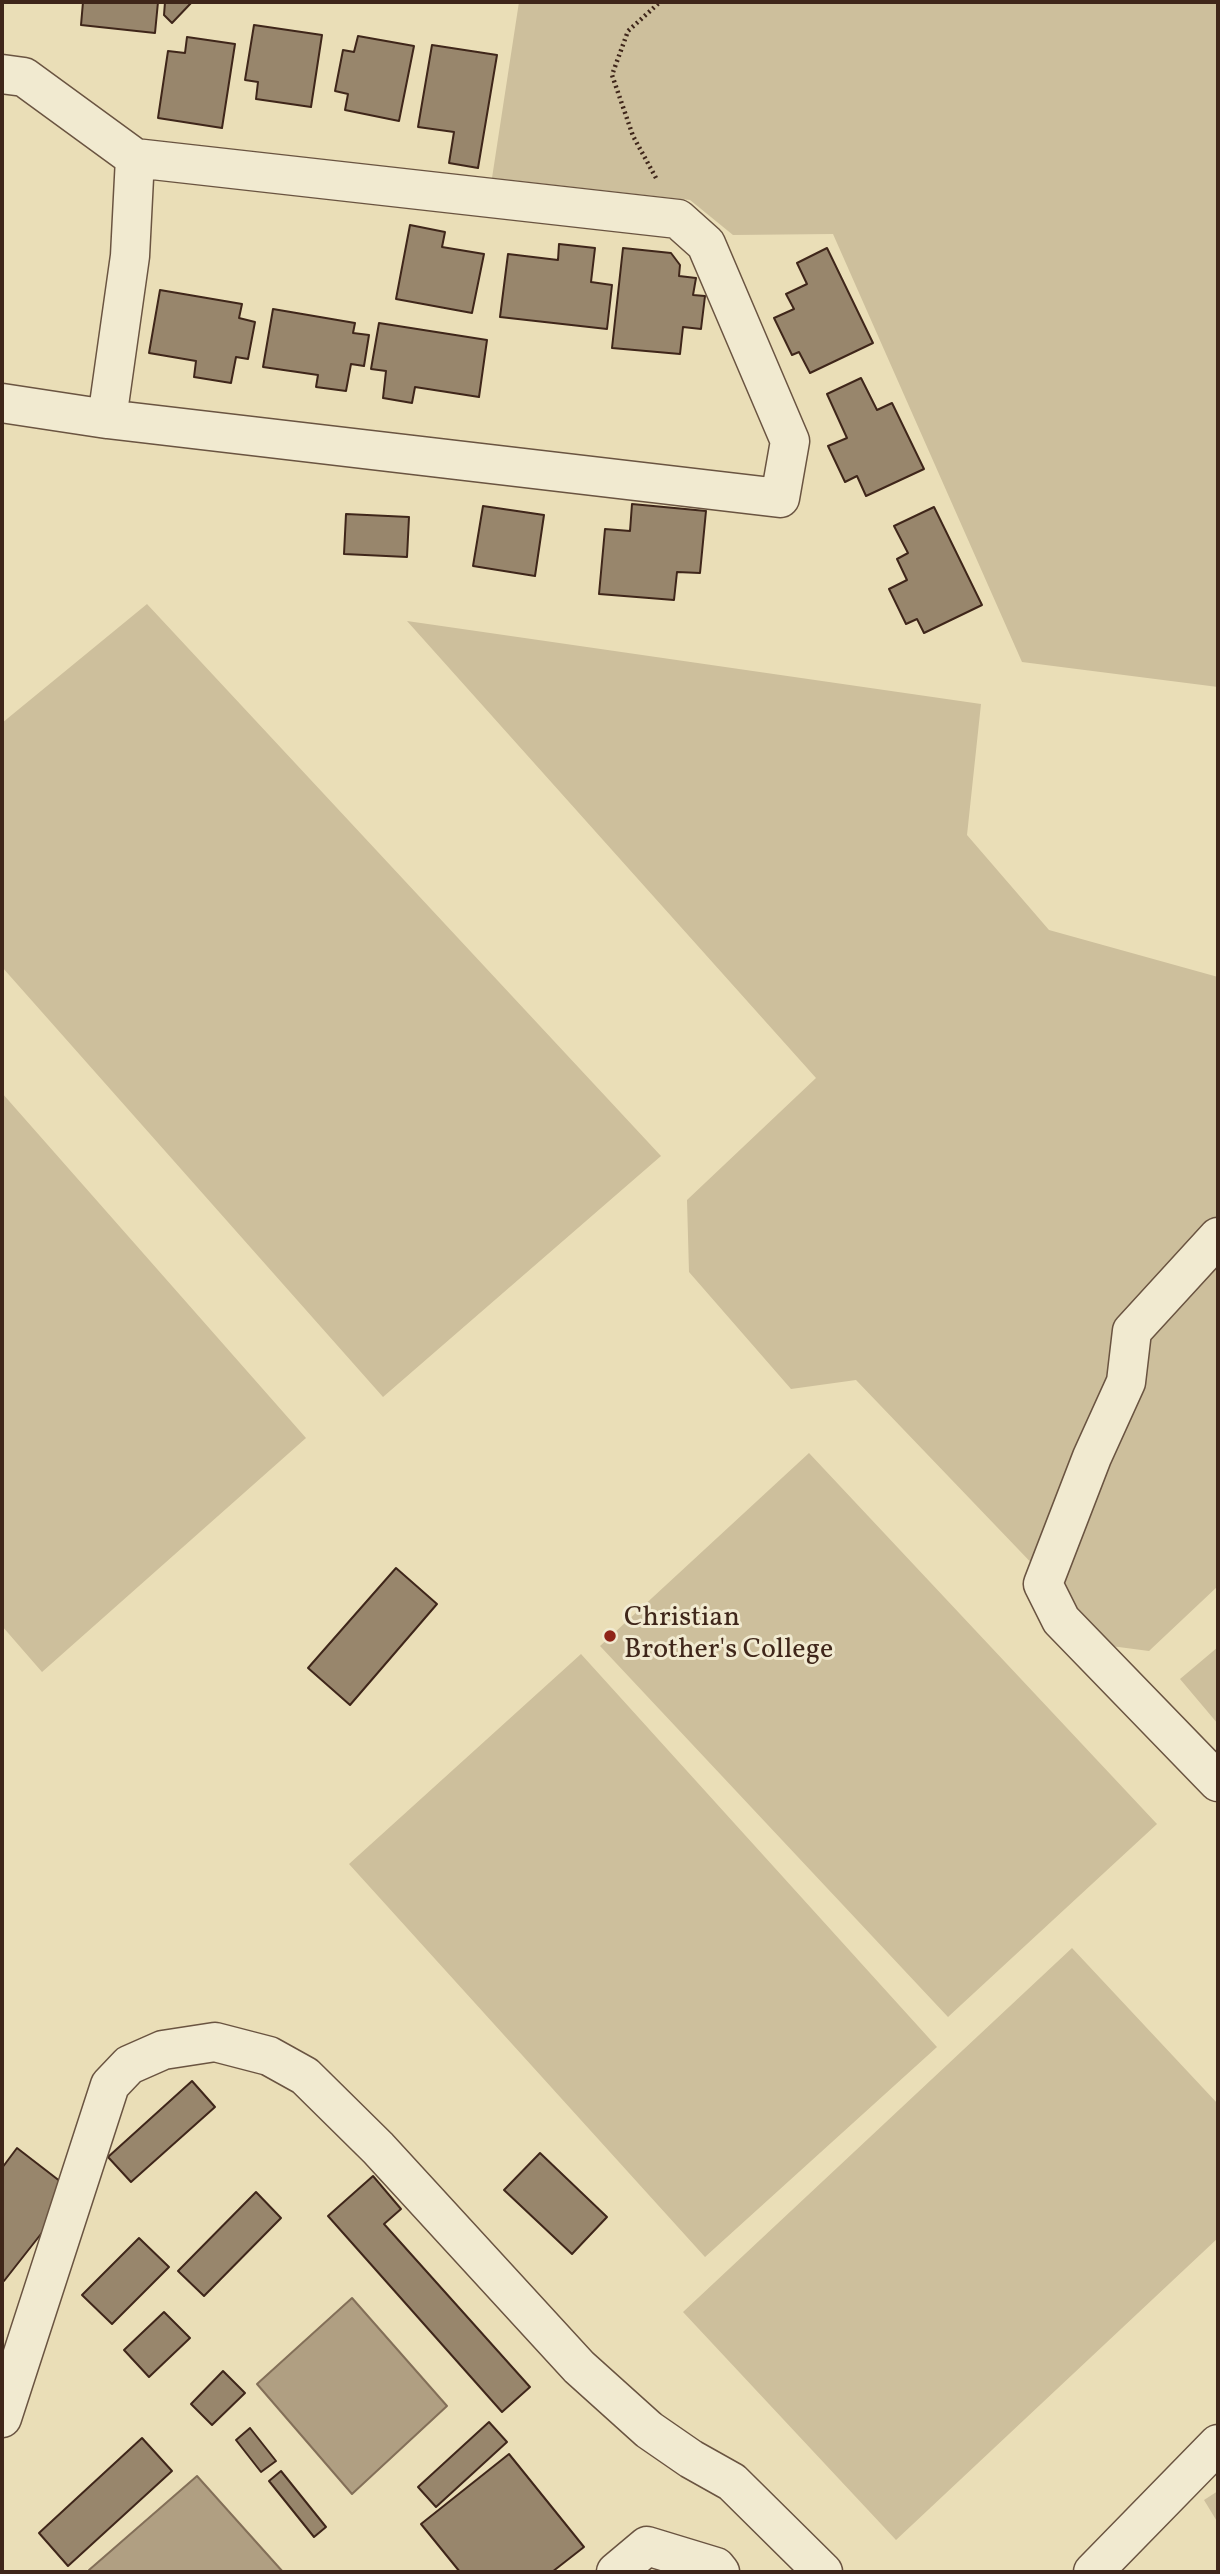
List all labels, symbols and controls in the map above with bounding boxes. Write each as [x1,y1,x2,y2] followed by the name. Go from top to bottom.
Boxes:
[624,1603,833,1669] place label: Christian Brother's College
[602,1628,618,1644] marker: Christian Brother's College

